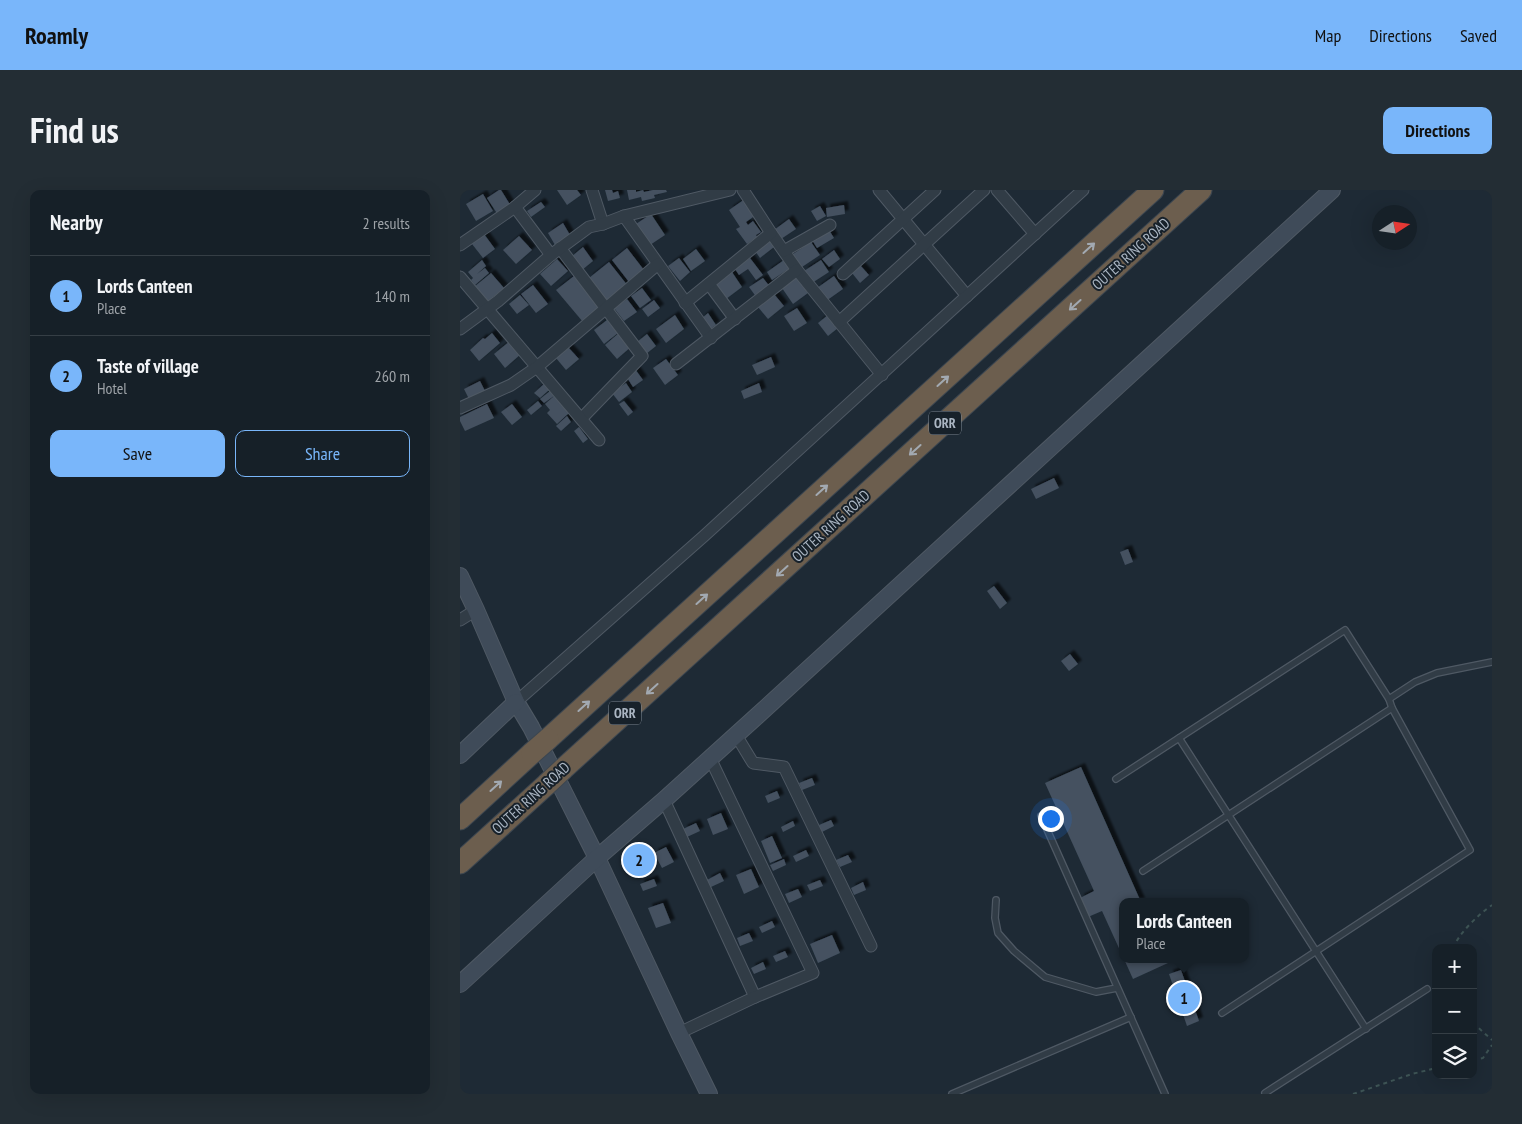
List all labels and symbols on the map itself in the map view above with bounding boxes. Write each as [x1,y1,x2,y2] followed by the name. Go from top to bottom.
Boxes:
[1372,205,1417,250] north arrow
[1088,214,1174,294] street label: OUTER RING ROAD
[1082,242,1095,254] one-way arrow
[1068,299,1081,311] one-way arrow
[936,375,949,387] one-way arrow
[929,412,961,434] road number: ORR
[909,444,922,455] one-way arrow
[816,484,829,496] one-way arrow
[788,486,874,566] street label: OUTER RING ROAD
[776,565,789,576] one-way arrow
[695,593,708,605] one-way arrow
[645,683,658,695] one-way arrow
[577,700,590,712] one-way arrow
[609,702,641,724] road number: ORR
[488,758,574,838] street label: OUTER RING ROAD
[489,780,502,792] one-way arrow
[1038,806,1064,832] your location
[623,841,655,879] pin: 2
[1168,979,1200,1017] pin: 1

